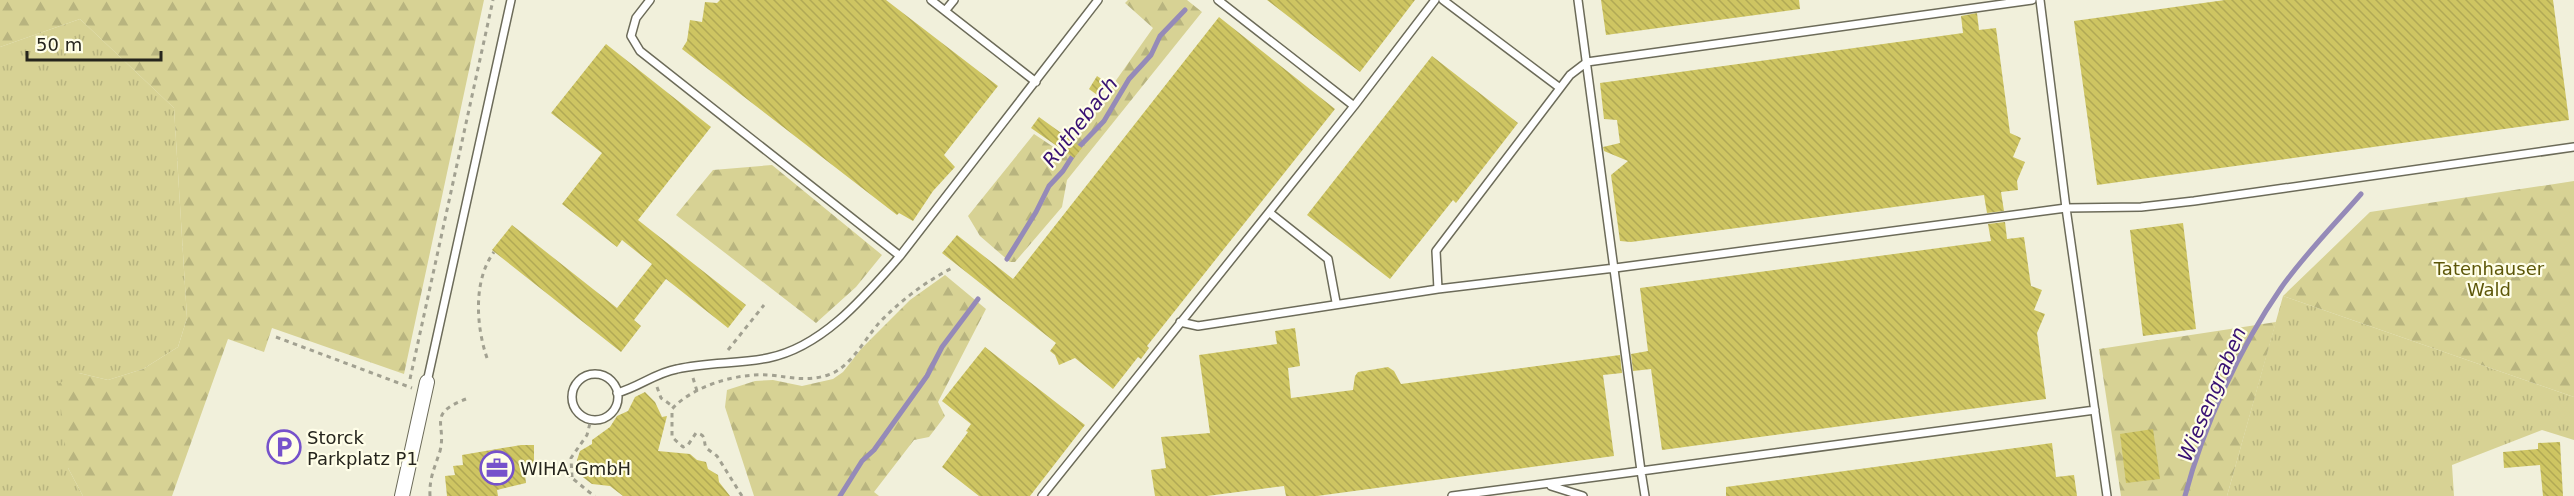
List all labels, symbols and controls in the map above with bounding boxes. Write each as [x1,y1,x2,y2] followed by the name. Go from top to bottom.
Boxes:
[27,24,160,62] scale bar
[36,34,82,55] text: 50 m
[1037,72,1123,172] water label: Ruthebach
[2433,258,2545,300] park label: Tatenhauser Wald
[2173,323,2251,465] water label: Wiesengraben
[307,427,418,469] place label: Storck Parkplatz P1
[266,429,302,465] parking icon: Storck Parkplatz P1
[479,450,515,486] office icon: WIHA GmbH
[520,458,631,479] place label: WIHA GmbH

